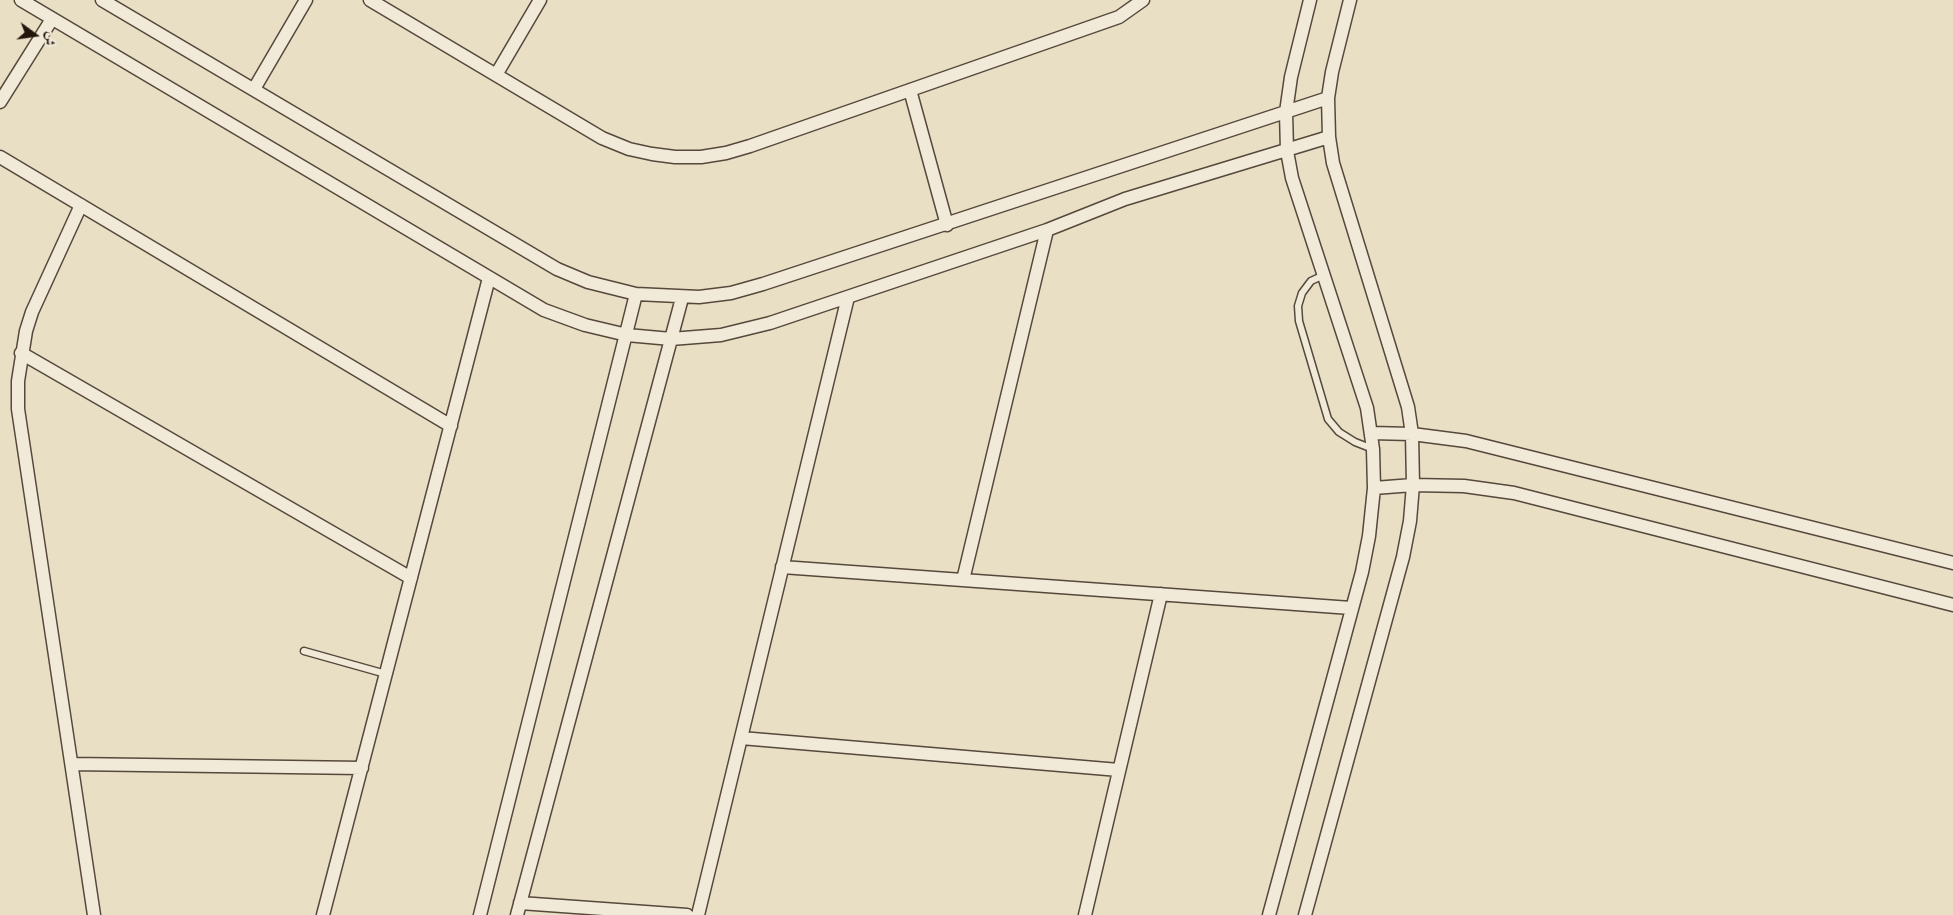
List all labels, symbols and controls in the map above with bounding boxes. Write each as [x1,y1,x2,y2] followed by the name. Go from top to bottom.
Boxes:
[10,10,60,60] north arrow
[39,30,61,48] text: ش

